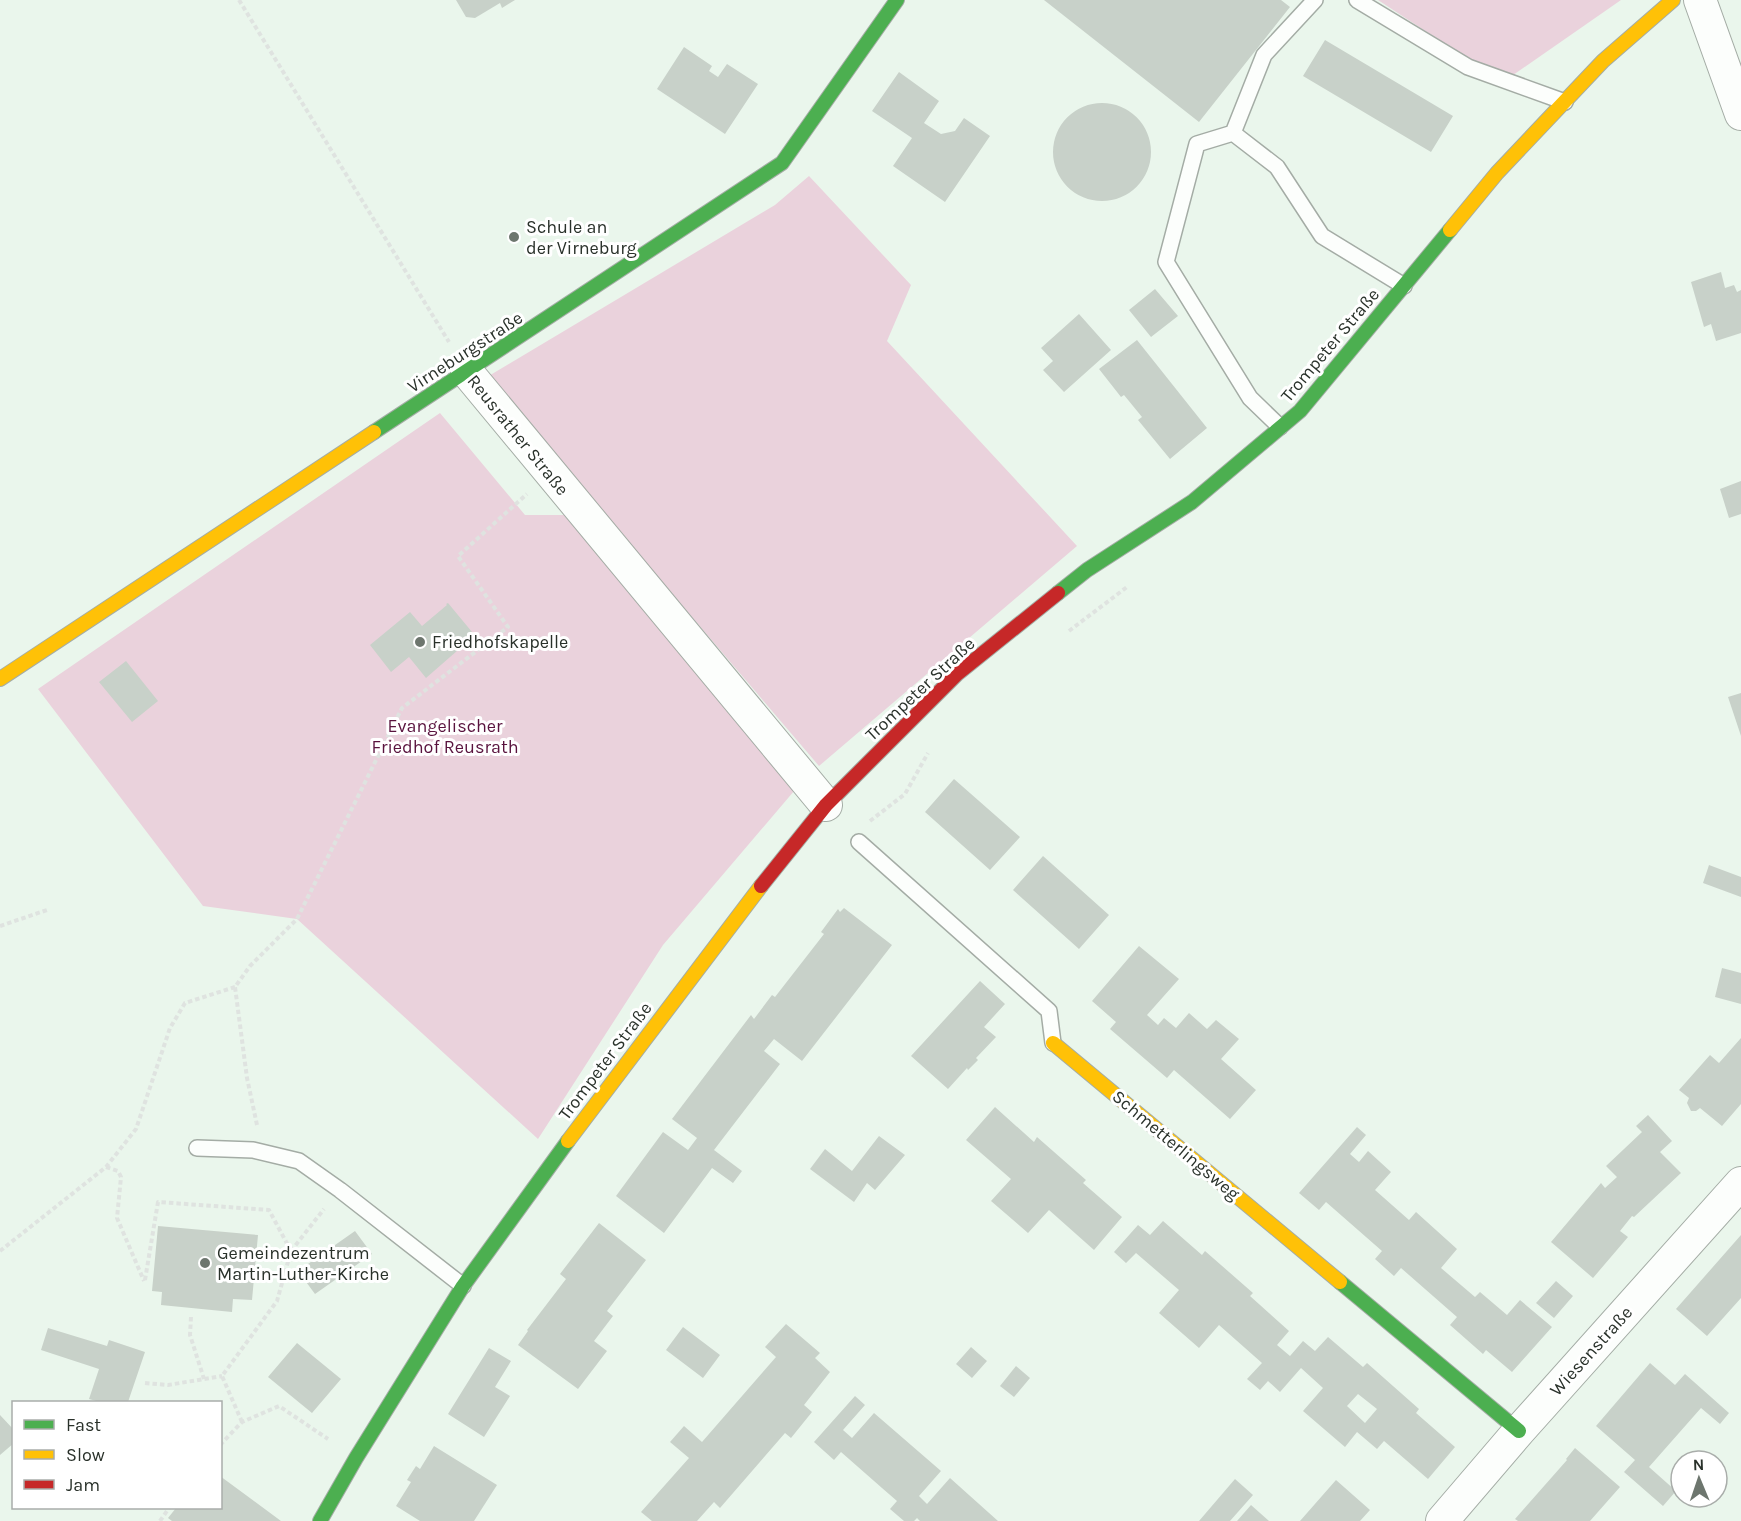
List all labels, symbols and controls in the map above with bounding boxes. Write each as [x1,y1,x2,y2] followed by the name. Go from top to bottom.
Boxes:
[526,216,637,259] place label: Schule an der Virneburg
[507,230,521,244] marker: Schule an der Virneburg
[1276,284,1384,406] street label: Trompeter Straße
[403,307,527,397] street label: Virneburgstraße
[463,370,573,500] street label: Reusrather Straße
[432,631,568,653] place label: Friedhofskapelle
[861,633,979,745] street label: Trompeter Straße
[413,635,427,649] marker: Friedhofskapelle
[371,715,519,758] park label: Evangelischer Friedhof Reusrath
[554,998,656,1124] street label: Trompeter Straße
[1108,1085,1244,1205] street label: Schmetterlingsweg
[217,1242,389,1285] place label: Gemeindezentrum Martin-Luther-Kirche
[198,1256,212,1270] marker: Gemeindezentrum Martin-Luther-Kirche
[1545,1302,1637,1400] street label: Wiesenstraße
[12,1401,222,1509] legend
[66,1414,101,1436] text: Fast
[66,1444,105,1466] text: Slow
[1669,1449,1729,1509] north arrow
[1692,1455,1705,1474] text: N
[66,1474,100,1496] text: Jam

